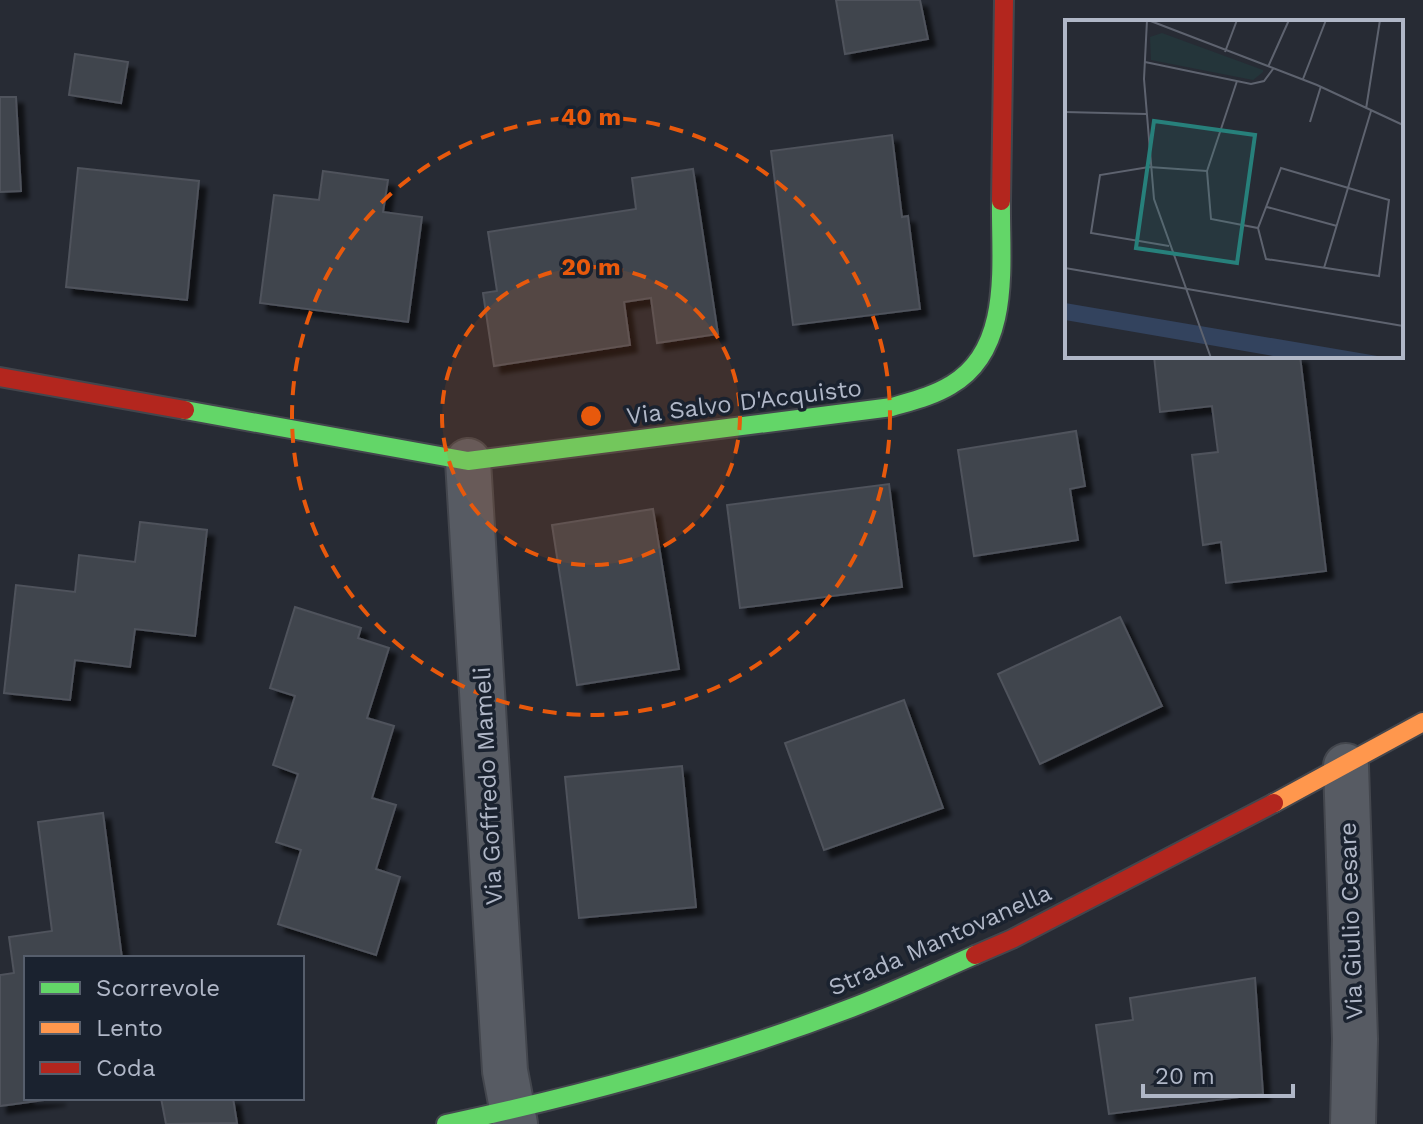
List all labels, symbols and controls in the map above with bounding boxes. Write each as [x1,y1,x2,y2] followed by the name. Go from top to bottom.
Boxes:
[1065,20,1403,358] inset map
[561,103,621,131] text: 40 m
[561,253,621,281] text: 20 m
[625,374,863,430] street label: Via Salvo D'Acquisto
[577,402,605,430] centre of rings
[468,666,508,906] street label: Via Goffredo Mameli
[1334,822,1368,1020] street label: Via Giulio Cesare
[824,878,1056,1002] street label: Strada Mantovanella
[24,956,304,1100] legend
[96,974,220,1002] text: Scorrevole
[96,1014,163,1042] text: Lento
[1143,1048,1293,1098] scale bar
[96,1054,156,1082] text: Coda
[1155,1062,1215,1090] text: 20 m

